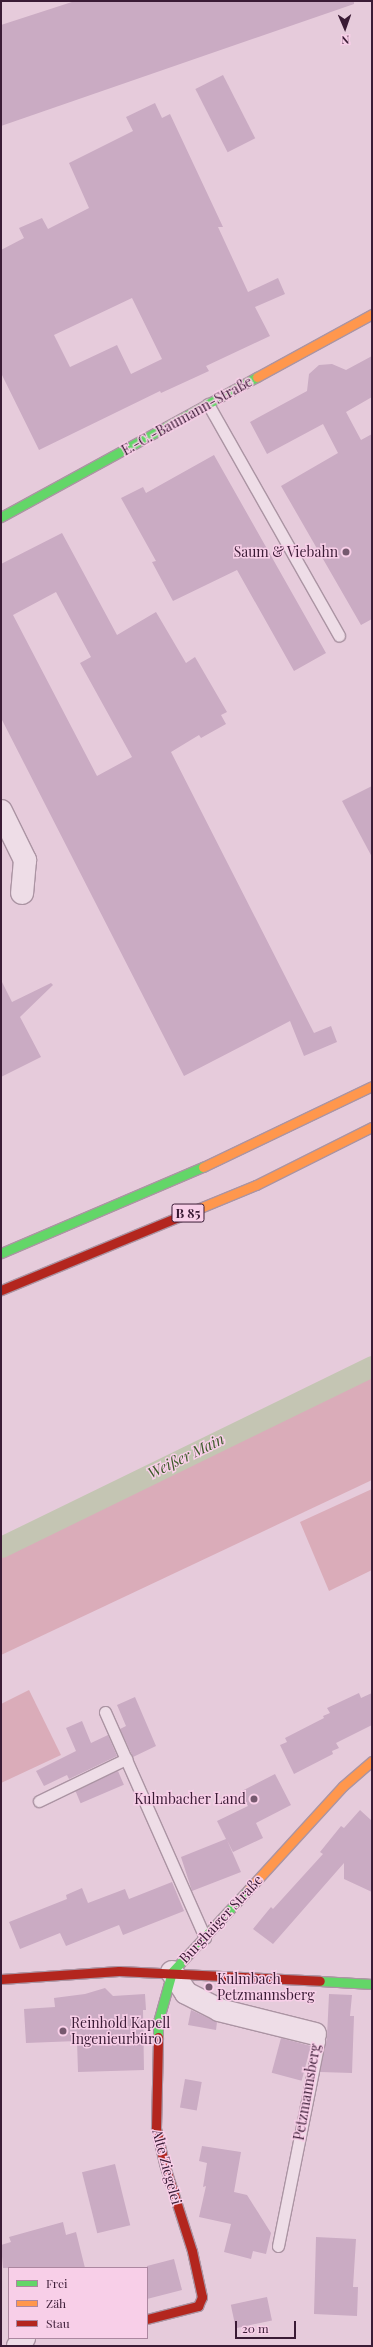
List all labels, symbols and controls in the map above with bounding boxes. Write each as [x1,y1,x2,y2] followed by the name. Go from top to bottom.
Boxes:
[325,8,365,48] north arrow
[341,33,350,48] text: N
[119,373,255,459] street label: E.-C.-Baumann-Straße
[233,544,338,560] place label: Saum & Viebahn
[341,547,351,557] marker: Saum & Viebahn
[171,1202,205,1224] road number: B 85
[145,1430,227,1482] water label: Weißer Main
[134,1791,246,1807] place label: Kulmbacher Land
[249,1794,259,1804] marker: Kulmbacher Land
[176,1871,266,1967] street label: Burghaiger Straße
[217,1971,315,2004] place label: Kulmbach Petzmannsberg
[204,1982,214,1992] marker: Kulmbach Petzmannsberg
[71,2015,170,2048] place label: Reinhold Kapell Ingenieurbüro
[58,2026,68,2036] marker: Reinhold Kapell Ingenieurbüro
[290,2042,324,2142] street label: Petzmannsberg
[149,2128,185,2206] street label: Alte Ziegelei
[8,2267,148,2339] legend
[46,2275,68,2291] text: Frei
[46,2295,66,2311] text: Zäh
[237,2313,298,2339] scale bar
[46,2315,70,2331] text: Stau
[242,2320,269,2336] text: 20 m

